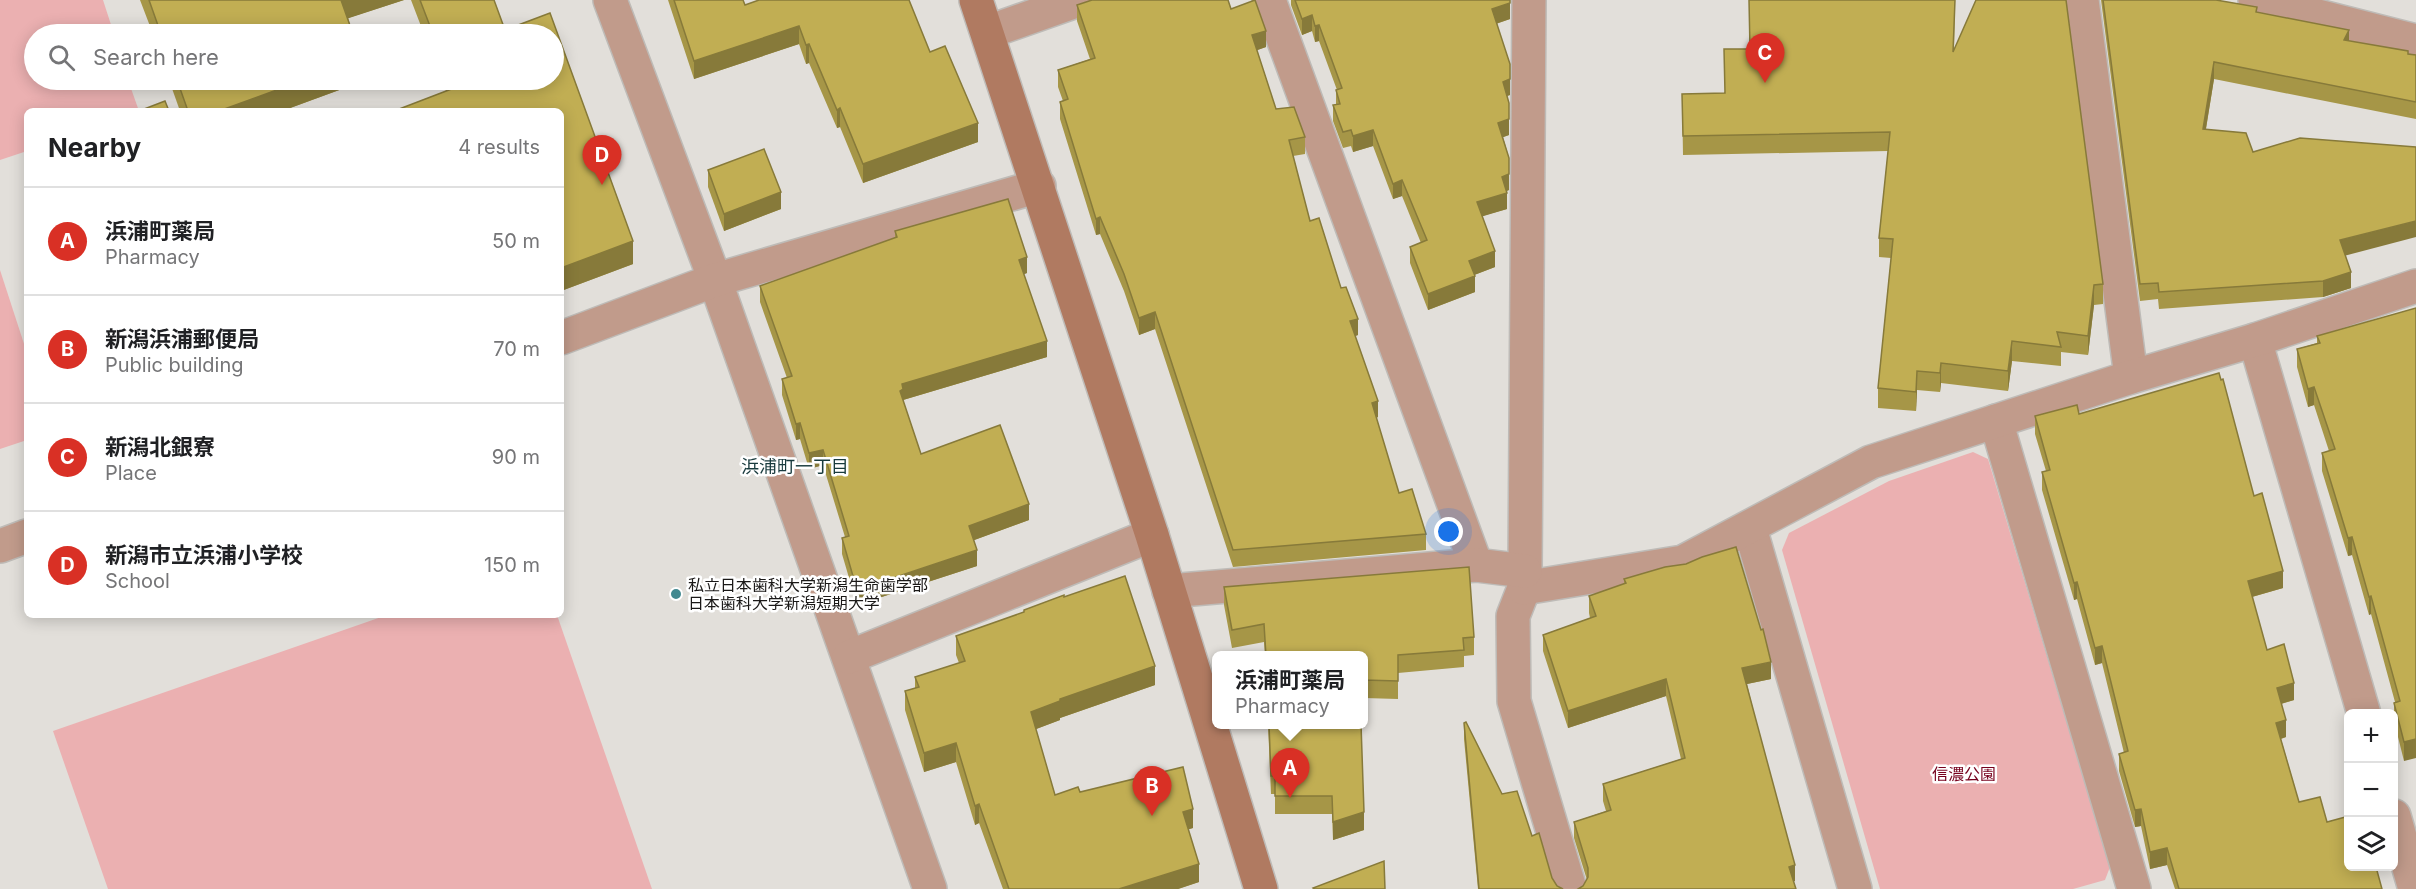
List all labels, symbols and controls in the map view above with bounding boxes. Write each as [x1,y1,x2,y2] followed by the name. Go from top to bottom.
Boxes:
[24,24,564,90] search box
[1746,34,1784,83] pin: C
[45,41,78,74] icon: search
[93,44,219,70] text: Search here
[48,132,141,163] text: Nearby
[458,135,540,159] text: 4 results
[582,136,622,185] pin: D
[105,218,215,244] text: 浜浦町薬局
[60,229,75,253] text: A
[492,229,540,253] text: 50 m
[105,245,200,269] text: Pharmacy
[105,326,259,352] text: 新潟浜浦郵便局
[61,337,74,361] text: B
[493,337,540,361] text: 70 m
[105,353,244,377] text: Public building
[105,434,215,460] text: 新潟北銀寮
[60,445,75,469] text: C
[492,445,540,469] text: 90 m
[741,456,849,477] district label: 浜浦町一丁目
[105,461,157,485] text: Place
[1434,517,1463,546] your location
[105,542,303,568] text: 新潟市立浜浦小学校
[60,553,75,577] text: D
[484,553,540,577] text: 150 m
[105,569,170,593] text: School
[688,575,928,613] place label: 私立日本歯科大学新潟生命歯学部 日本歯科大学新潟短期大学
[669,587,683,601] marker: 私立日本歯科大学新潟生命歯学部 日本歯科大学新潟短期大学
[1212,651,1368,729] popup
[1235,667,1345,693] text: 浜浦町薬局
[1235,694,1330,718] text: Pharmacy
[2344,709,2398,871] map controls
[2344,709,2398,763] button: +
[1270,748,1310,798] pin: A
[2344,763,2398,817] button: −
[1932,764,1996,784] park label: 信濃公園
[1132,766,1172,816] pin: B
[2344,817,2398,871] button: layers

